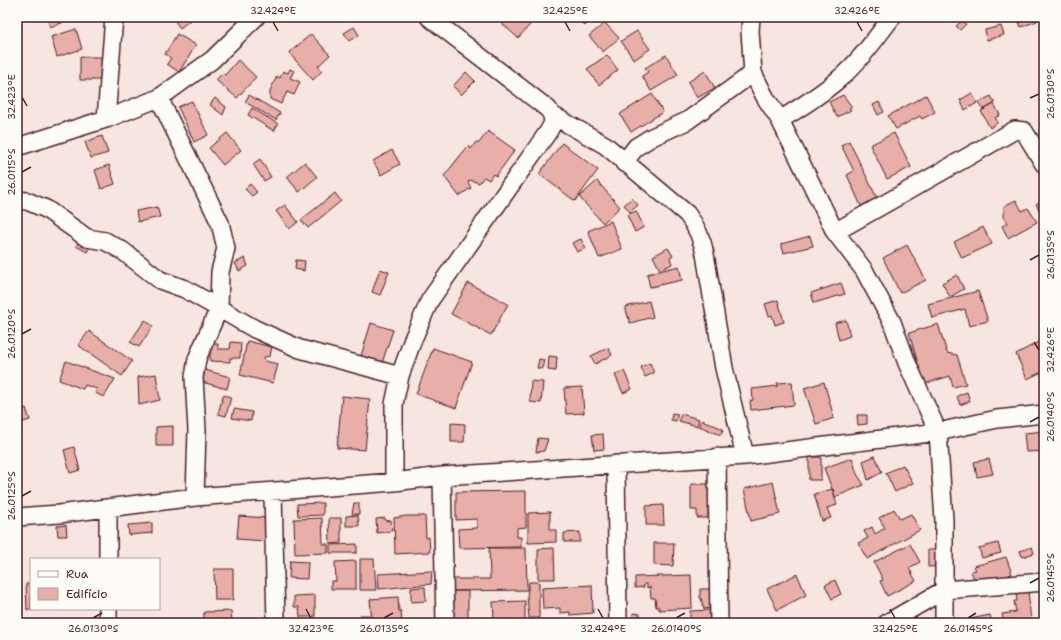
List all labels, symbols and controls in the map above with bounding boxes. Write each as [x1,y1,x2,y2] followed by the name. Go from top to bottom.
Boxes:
[250,4,296,17] text: 32.424°E
[542,4,588,17] text: 32.425°E
[834,4,880,17] text: 32.426°E
[1044,68,1057,119] text: 26.0130°S
[5,74,18,120] text: 32.423°E
[5,148,18,196] text: 26.0115°S
[1044,230,1057,280] text: 26.0135°S
[5,308,18,359] text: 26.0120°S
[1044,327,1057,373] text: 32.426°E
[1044,391,1057,442] text: 26.0140°S
[5,471,18,521] text: 26.0125°S
[1044,553,1057,603] text: 26.0145°S
[30,558,160,610] legend
[66,566,89,582] text: Rua
[66,586,107,602] text: Edifício
[68,622,119,635] text: 26.0130°S
[288,622,334,635] text: 32.423°E
[359,622,409,635] text: 26.0135°S
[580,622,626,635] text: 32.424°E
[651,622,702,635] text: 26.0140°S
[872,622,918,635] text: 32.425°E
[943,622,993,635] text: 26.0145°S

